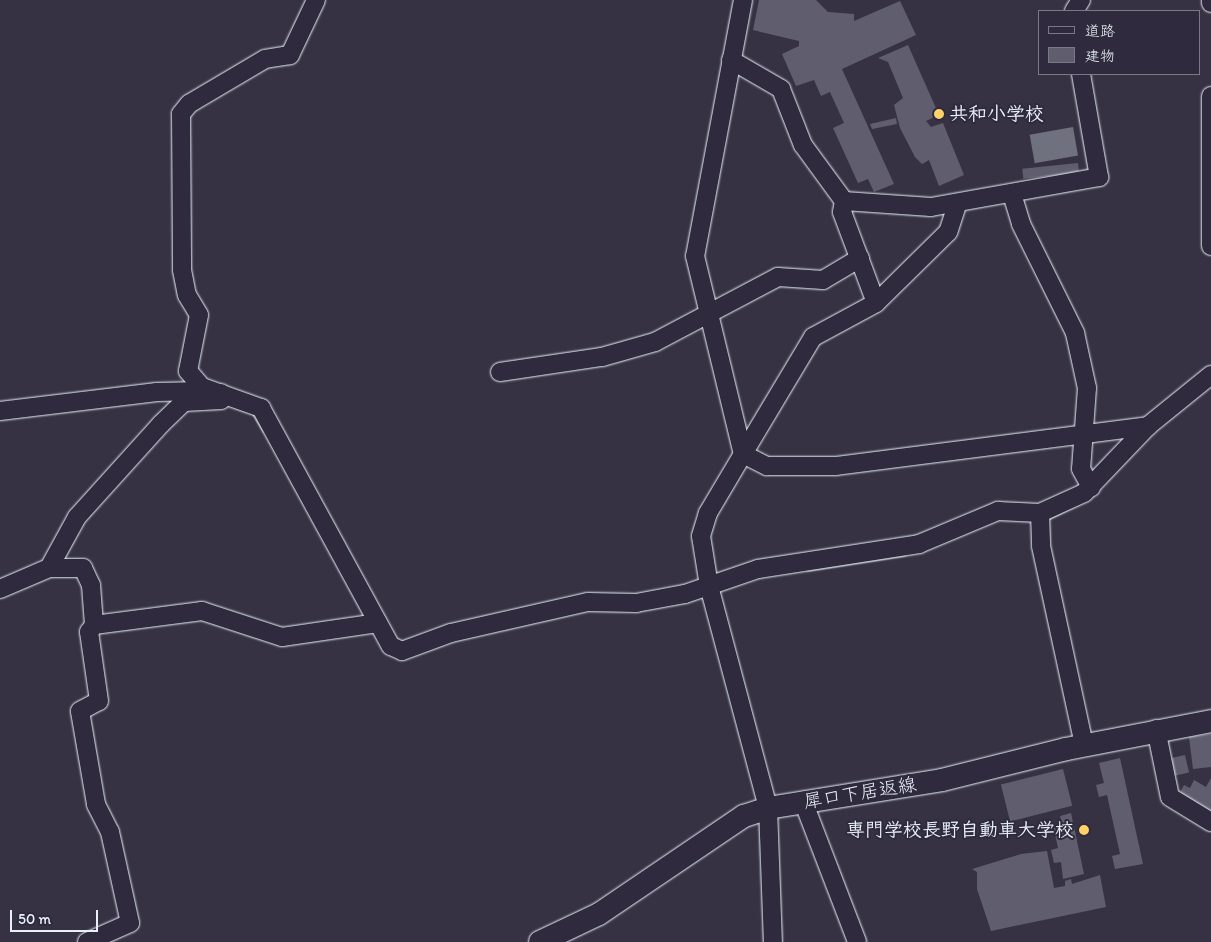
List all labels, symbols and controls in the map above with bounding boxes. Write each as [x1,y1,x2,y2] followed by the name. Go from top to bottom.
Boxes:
[1038,10,1201,75] legend
[1085,22,1115,40] text: 道路
[1085,47,1115,65] text: 建物
[949,103,1044,125] place label: 共和小学校
[933,108,945,120] marker: 共和小学校
[802,773,918,813] street label: 犀口下居返線
[846,819,1074,841] place label: 専門学校長野自動車大学校
[1078,824,1090,836] marker: 専門学校長野自動車大学校
[12,900,100,932] scale bar
[18,910,51,928] text: 50 m

